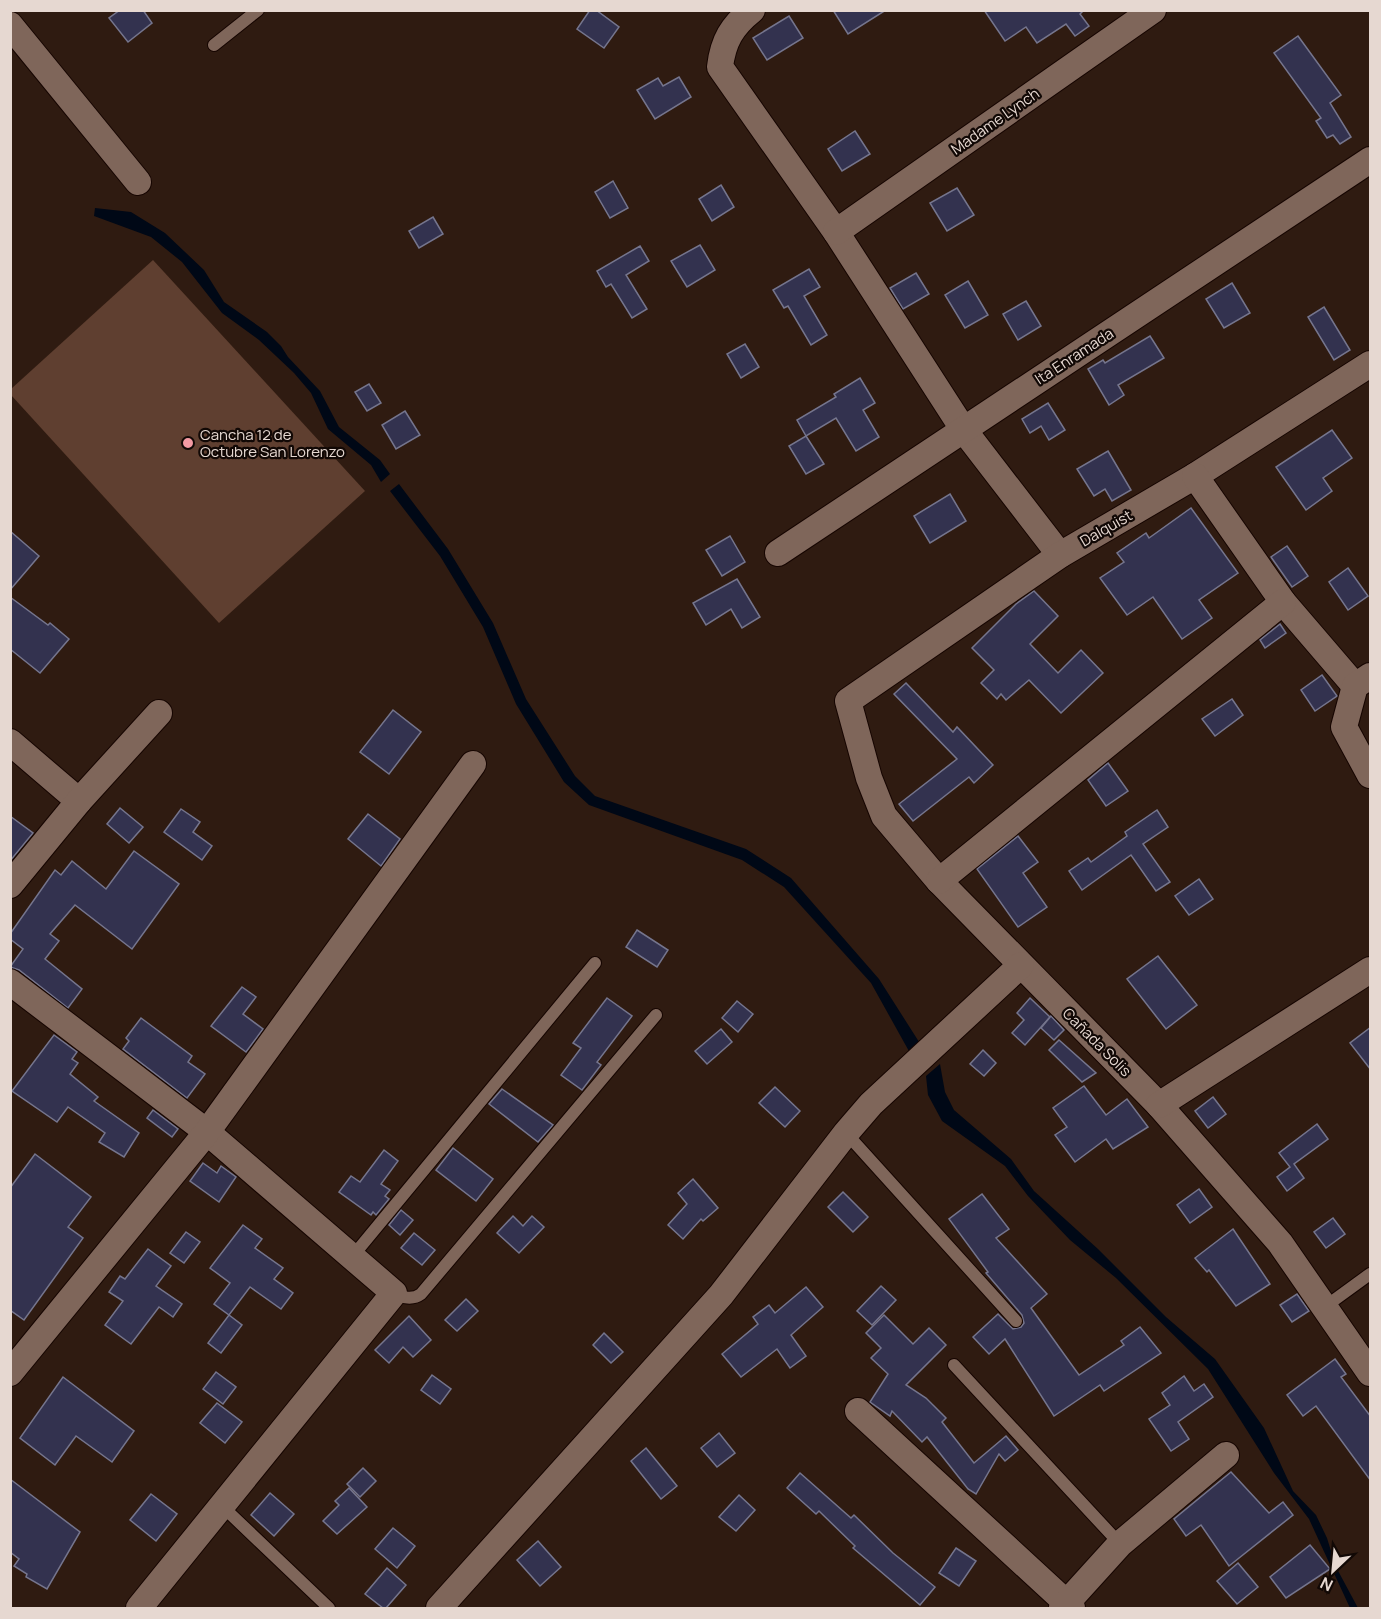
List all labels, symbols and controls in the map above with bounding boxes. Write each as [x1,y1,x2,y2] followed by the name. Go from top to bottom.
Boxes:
[947,83,1043,159] street label: Madame Lynch
[1031,323,1117,389] street label: Ita Enramada
[200,424,345,462] place label: Cancha 12 de Octubre San Lorenzo
[181,436,195,450] marker: Cancha 12 de Octubre San Lorenzo
[1076,505,1136,551] street label: Dalquist
[1058,1003,1136,1081] street label: Cañada Solis
[1303,1541,1363,1601] north arrow
[1316,1572,1336,1597] text: N

